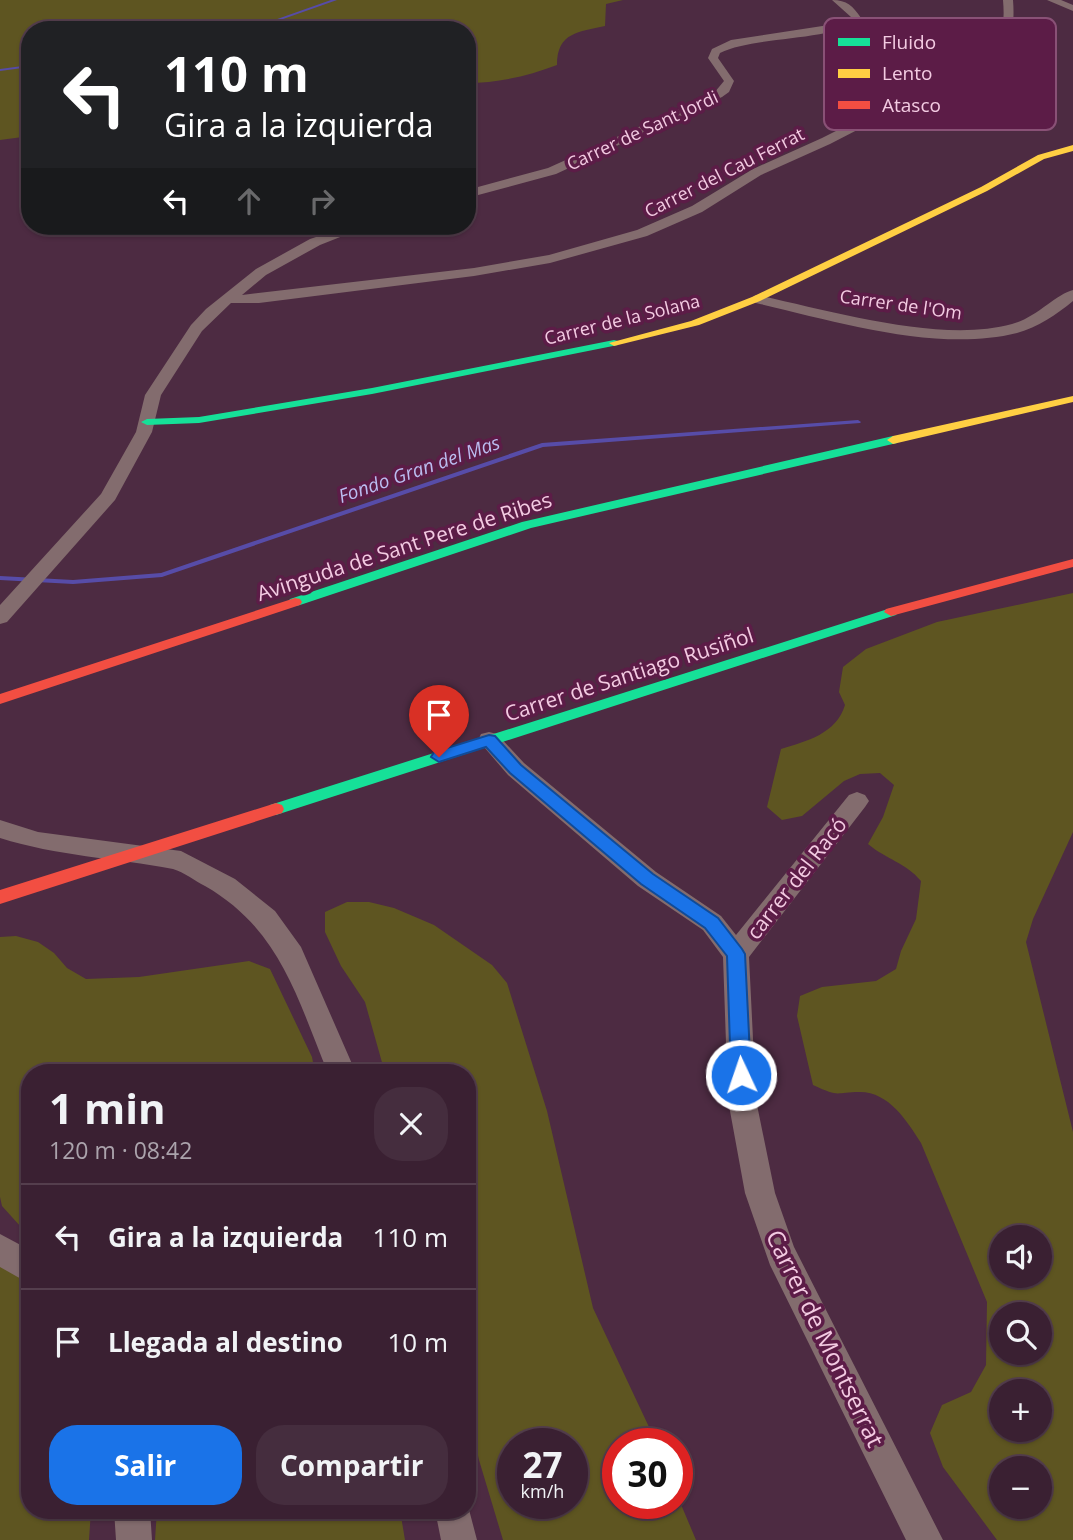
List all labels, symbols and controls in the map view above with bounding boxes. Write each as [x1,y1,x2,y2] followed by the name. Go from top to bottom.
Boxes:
[824,18,1056,130] legend
[882,29,936,55] text: Fluido
[164,40,309,106] text: 110 m
[49,49,140,140] icon: left
[882,60,932,86] text: Lento
[562,84,722,176] street label: Carrer de Sant Jordi
[882,92,941,118] text: Atasco
[164,103,434,146] text: Gira a la izquierda
[640,121,808,223] street label: Carrer del Cau Ferrat
[157,182,195,220] icon: left
[230,182,268,220] icon: ahead
[303,182,341,220] icon: right
[838,284,964,324] street label: Carrer de l'Om
[542,288,702,350] street label: Carrer de la Solana
[335,429,503,509] water label: Fondo Gran del Mas
[253,485,555,607] street label: Avinguda de Sant Pere de Ribes
[501,621,757,727] street label: Carrer de Santiago Rusiñol
[409,685,469,757] pin
[420,696,458,734] icon: arrive
[740,811,852,945] street label: carrer del Racó
[704,1038,778,1112] position arrow
[49,1079,166,1136] text: 1 min
[374,1087,448,1161] button: close
[49,1134,192,1166] text: 120 m · 08:42
[49,1218,87,1256] icon: left
[108,1219,343,1255] text: Gira a la izquierda
[373,1219,448,1255] text: 110 m
[759,1224,893,1452] street label: Carrer de Montserrat
[989,1225,1052,1519] map controls
[989,1225,1052,1288] button: sound
[989,1302,1052,1365] button: search
[49,1323,87,1361] icon: arrive
[108,1324,343,1360] text: Llegada al destino
[387,1324,448,1360] text: 10 m
[989,1379,1052,1442] button: +
[49,1425,242,1505] button: Salir
[256,1425,448,1505] button: Compartir
[602,1428,693,1519] speed limit sign: 30
[522,1441,563,1488] text: 27
[989,1456,1052,1519] button: −
[521,1479,564,1503] text: km/h

